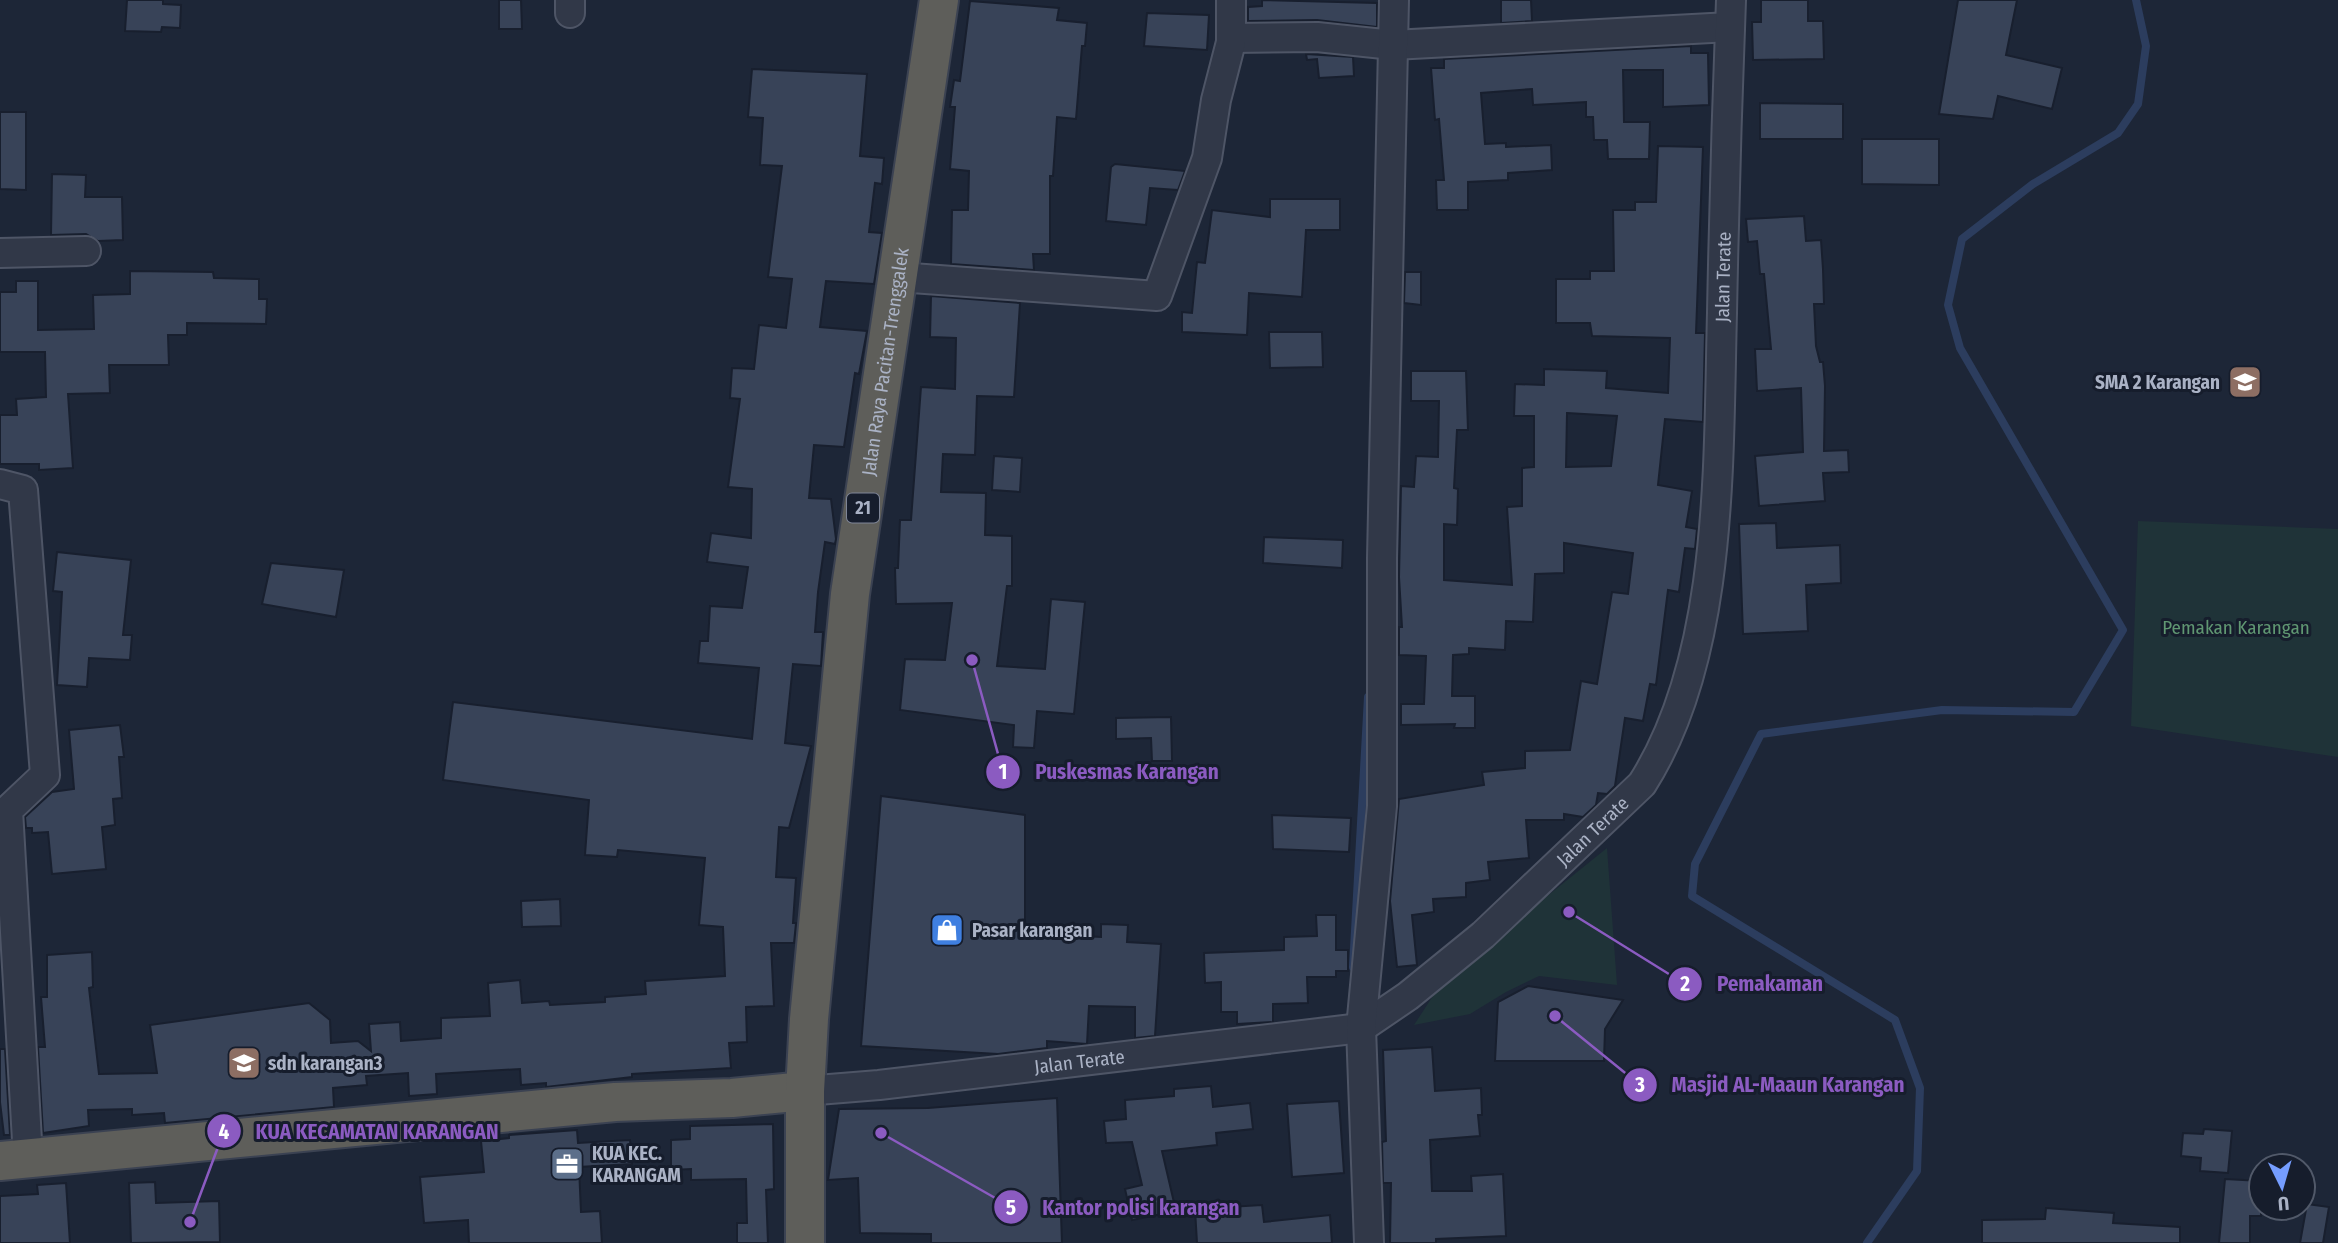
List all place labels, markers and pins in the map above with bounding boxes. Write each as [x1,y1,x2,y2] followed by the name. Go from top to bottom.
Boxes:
[2226,363,2264,401] school or university icon: SMA 2 Karangan
[2095,371,2220,394] place label: SMA 2 Karangan
[986,751,1233,793] callout: Puskesmas Karangan
[928,911,966,949] shop icon: Pasar karangan
[972,919,1092,942] place label: Pasar karangan
[1668,963,1837,1005] callout: Pemakaman
[225,1044,263,1082] school or university icon: sdn karangan3
[268,1052,383,1075] place label: sdn karangan3
[1623,1064,1919,1106] callout: Masjid AL-Maaun Karangan
[206,1110,512,1152] callout: KUA KECAMATAN KARANGAN
[592,1142,681,1187] place label: KUA KEC. KARANGAM
[548,1145,586,1183] office icon: KUA KEC. KARANGAM
[994,1186,1254,1228] callout: Kantor polisi karangan

